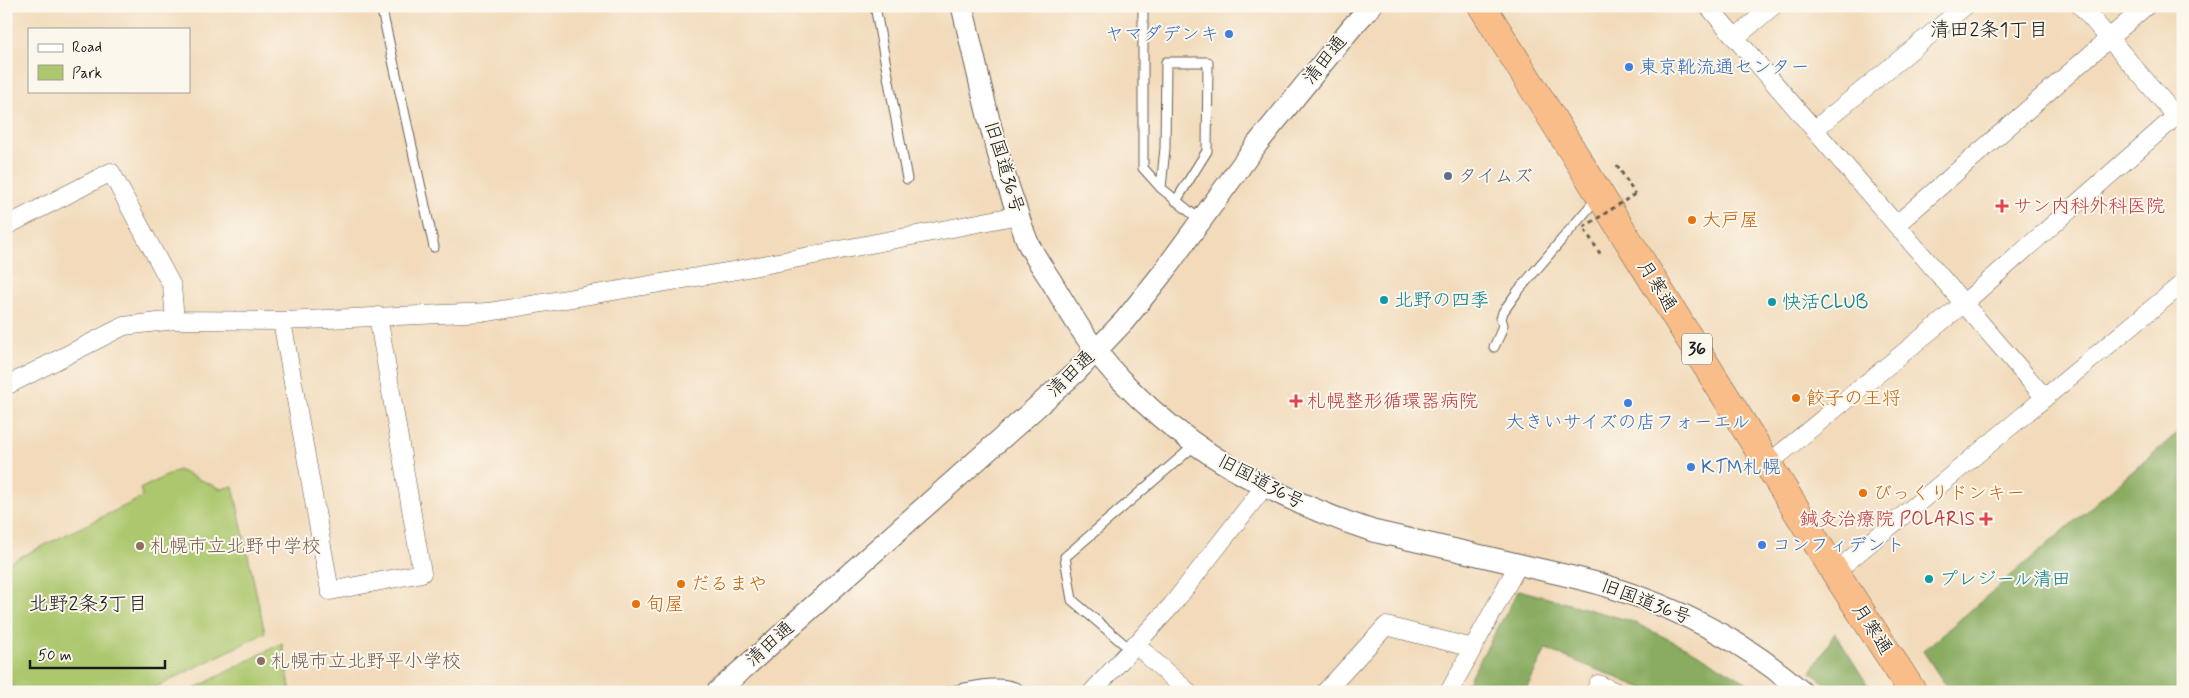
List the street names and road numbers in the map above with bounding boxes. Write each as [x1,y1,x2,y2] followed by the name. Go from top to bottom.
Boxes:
[1297,30,1353,90] street label: 清田通
[978,118,1030,216] street label: 旧国道36号
[1631,255,1683,317] street label: 月寒通
[1682,334,1712,364] road number: 36
[1042,345,1100,403] street label: 清田通
[1213,449,1309,515] street label: 旧国道36号
[1597,573,1695,631] street label: 旧国道36号
[1846,598,1898,660] street label: 月寒通
[740,616,800,672] street label: 清田通

